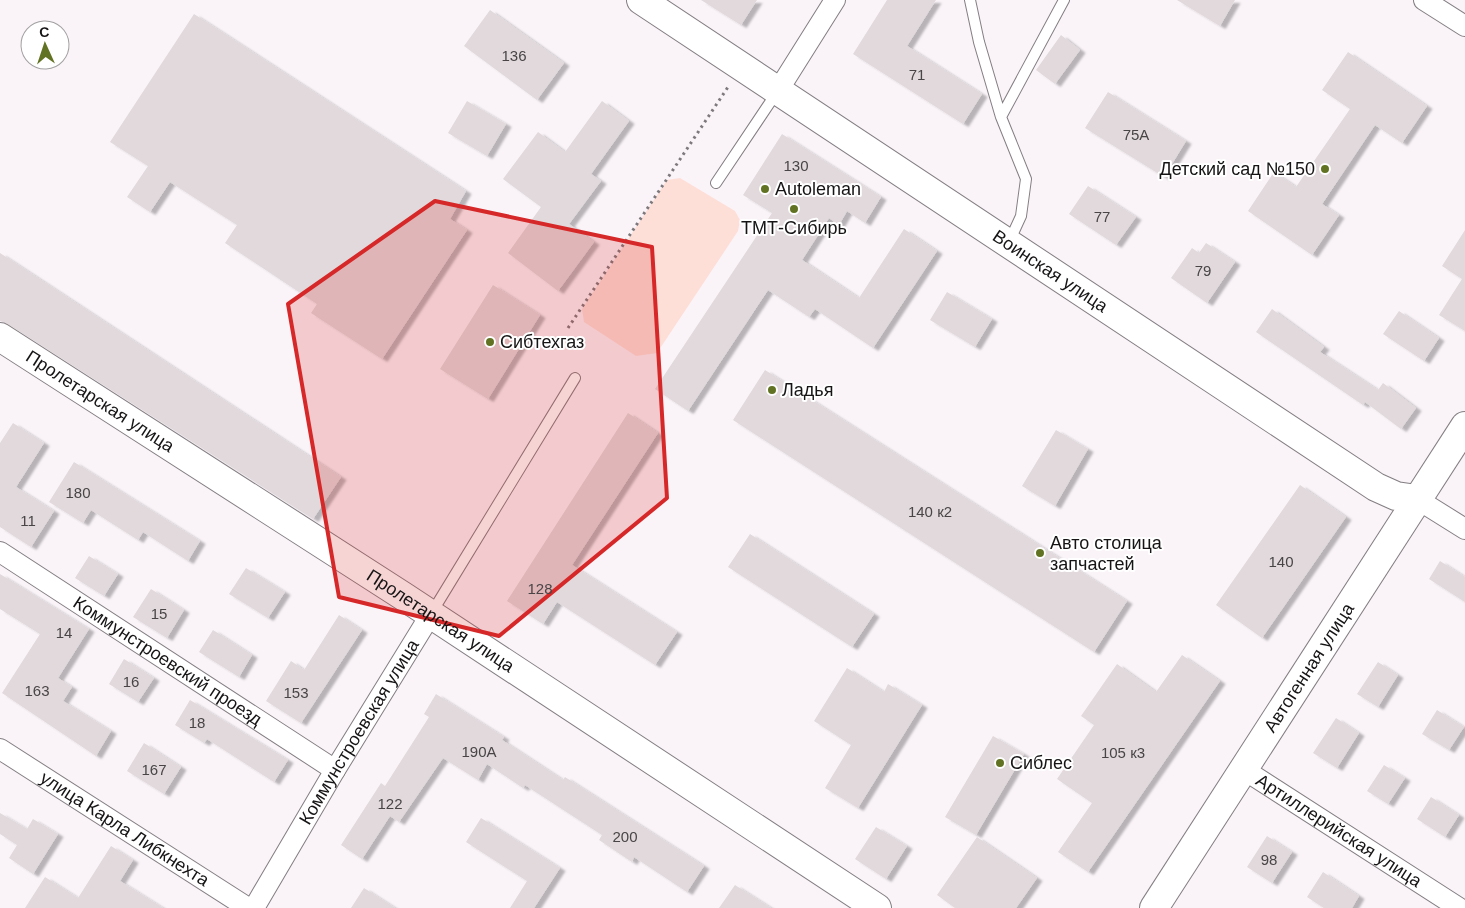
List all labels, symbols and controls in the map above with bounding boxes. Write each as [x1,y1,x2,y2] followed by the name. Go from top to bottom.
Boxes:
[20,20,70,70] north arrow
[39,24,50,40] text: С
[501,47,527,64] house number: 136
[909,66,925,83] house number: 71
[1123,126,1149,143] house number: 75А
[783,157,809,174] house number: 130
[1160,159,1315,179] place label: Детский сад №150
[1319,163,1331,175] marker: Детский сад №150
[775,179,861,199] place label: Autoleman
[759,183,771,195] marker: Autoleman
[788,203,800,215] marker: ТМТ-Сибирь
[1094,208,1110,225] house number: 77
[741,218,847,238] place label: ТМТ-Сибирь
[989,226,1112,317] street label: Воинская улица
[1195,262,1211,279] house number: 79
[500,332,584,352] place label: Сибтехгаз
[484,336,496,348] marker: Сибтехгаз
[22,346,179,457] street label: Пролетарская улица
[782,380,833,400] place label: Ладья
[766,384,778,396] marker: Ладья
[65,484,91,501] house number: 180
[908,503,952,520] house number: 140 к2
[20,512,36,529] house number: 11
[1050,533,1163,574] place label: Авто столица запчастей
[1034,547,1046,559] marker: Авто столица запчастей
[1268,553,1294,570] house number: 140
[363,565,519,677] street label: Пролетарская улица
[527,580,553,597] house number: 128
[70,592,266,730] street label: Коммунстроевский проезд
[1260,599,1359,736] street label: Автогенная улица
[151,605,167,622] house number: 15
[56,624,72,641] house number: 14
[295,635,423,828] street label: Коммунстроевская улица
[123,673,139,690] house number: 16
[24,682,50,699] house number: 163
[283,684,309,701] house number: 153
[189,714,205,731] house number: 18
[461,743,497,760] house number: 190А
[1101,744,1145,761] house number: 105 к3
[1010,753,1072,773] place label: Сиблес
[994,757,1006,769] marker: Сиблес
[141,761,167,778] house number: 167
[36,767,214,891] street label: улица Карла Либкнехта
[1252,770,1426,892] street label: Артиллерийская улица
[377,795,403,812] house number: 122
[612,828,638,845] house number: 200
[1261,851,1277,868] house number: 98

